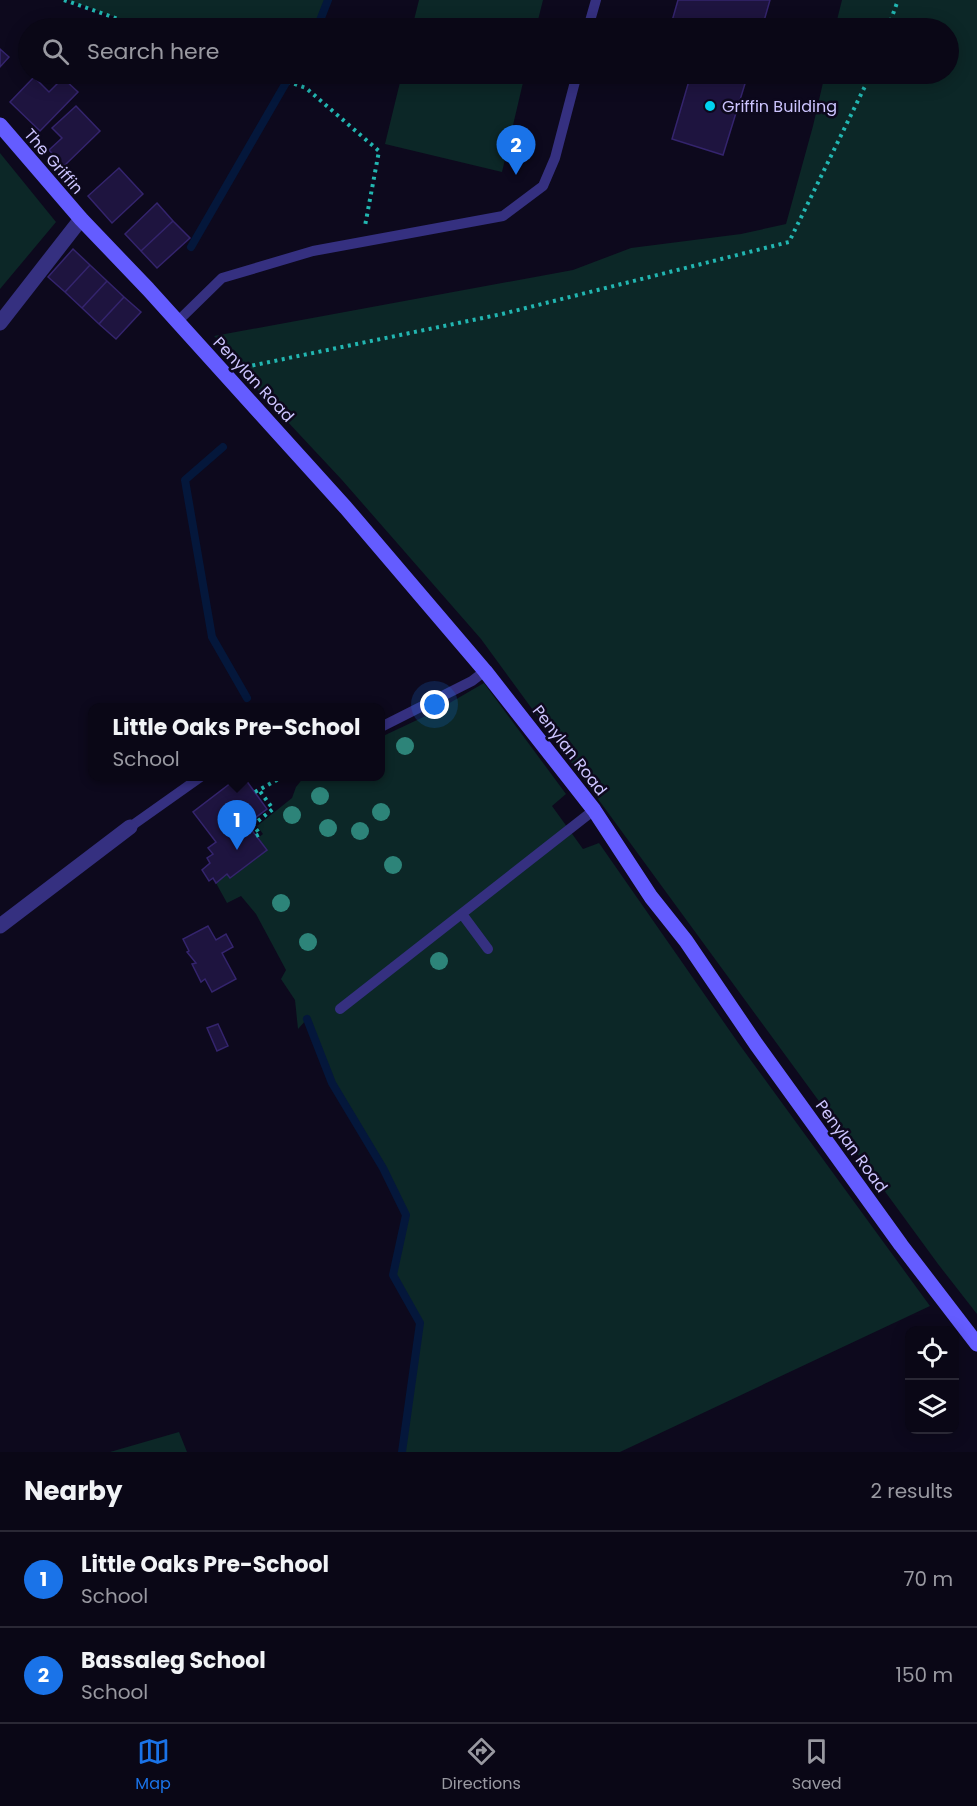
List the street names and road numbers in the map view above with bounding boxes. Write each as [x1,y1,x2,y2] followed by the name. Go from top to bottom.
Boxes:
[19,124,89,199] street label: The Griffin
[208,332,299,427] street label: Penylan Road
[527,700,612,800] street label: Penylan Road
[810,1095,893,1197] street label: Penylan Road

